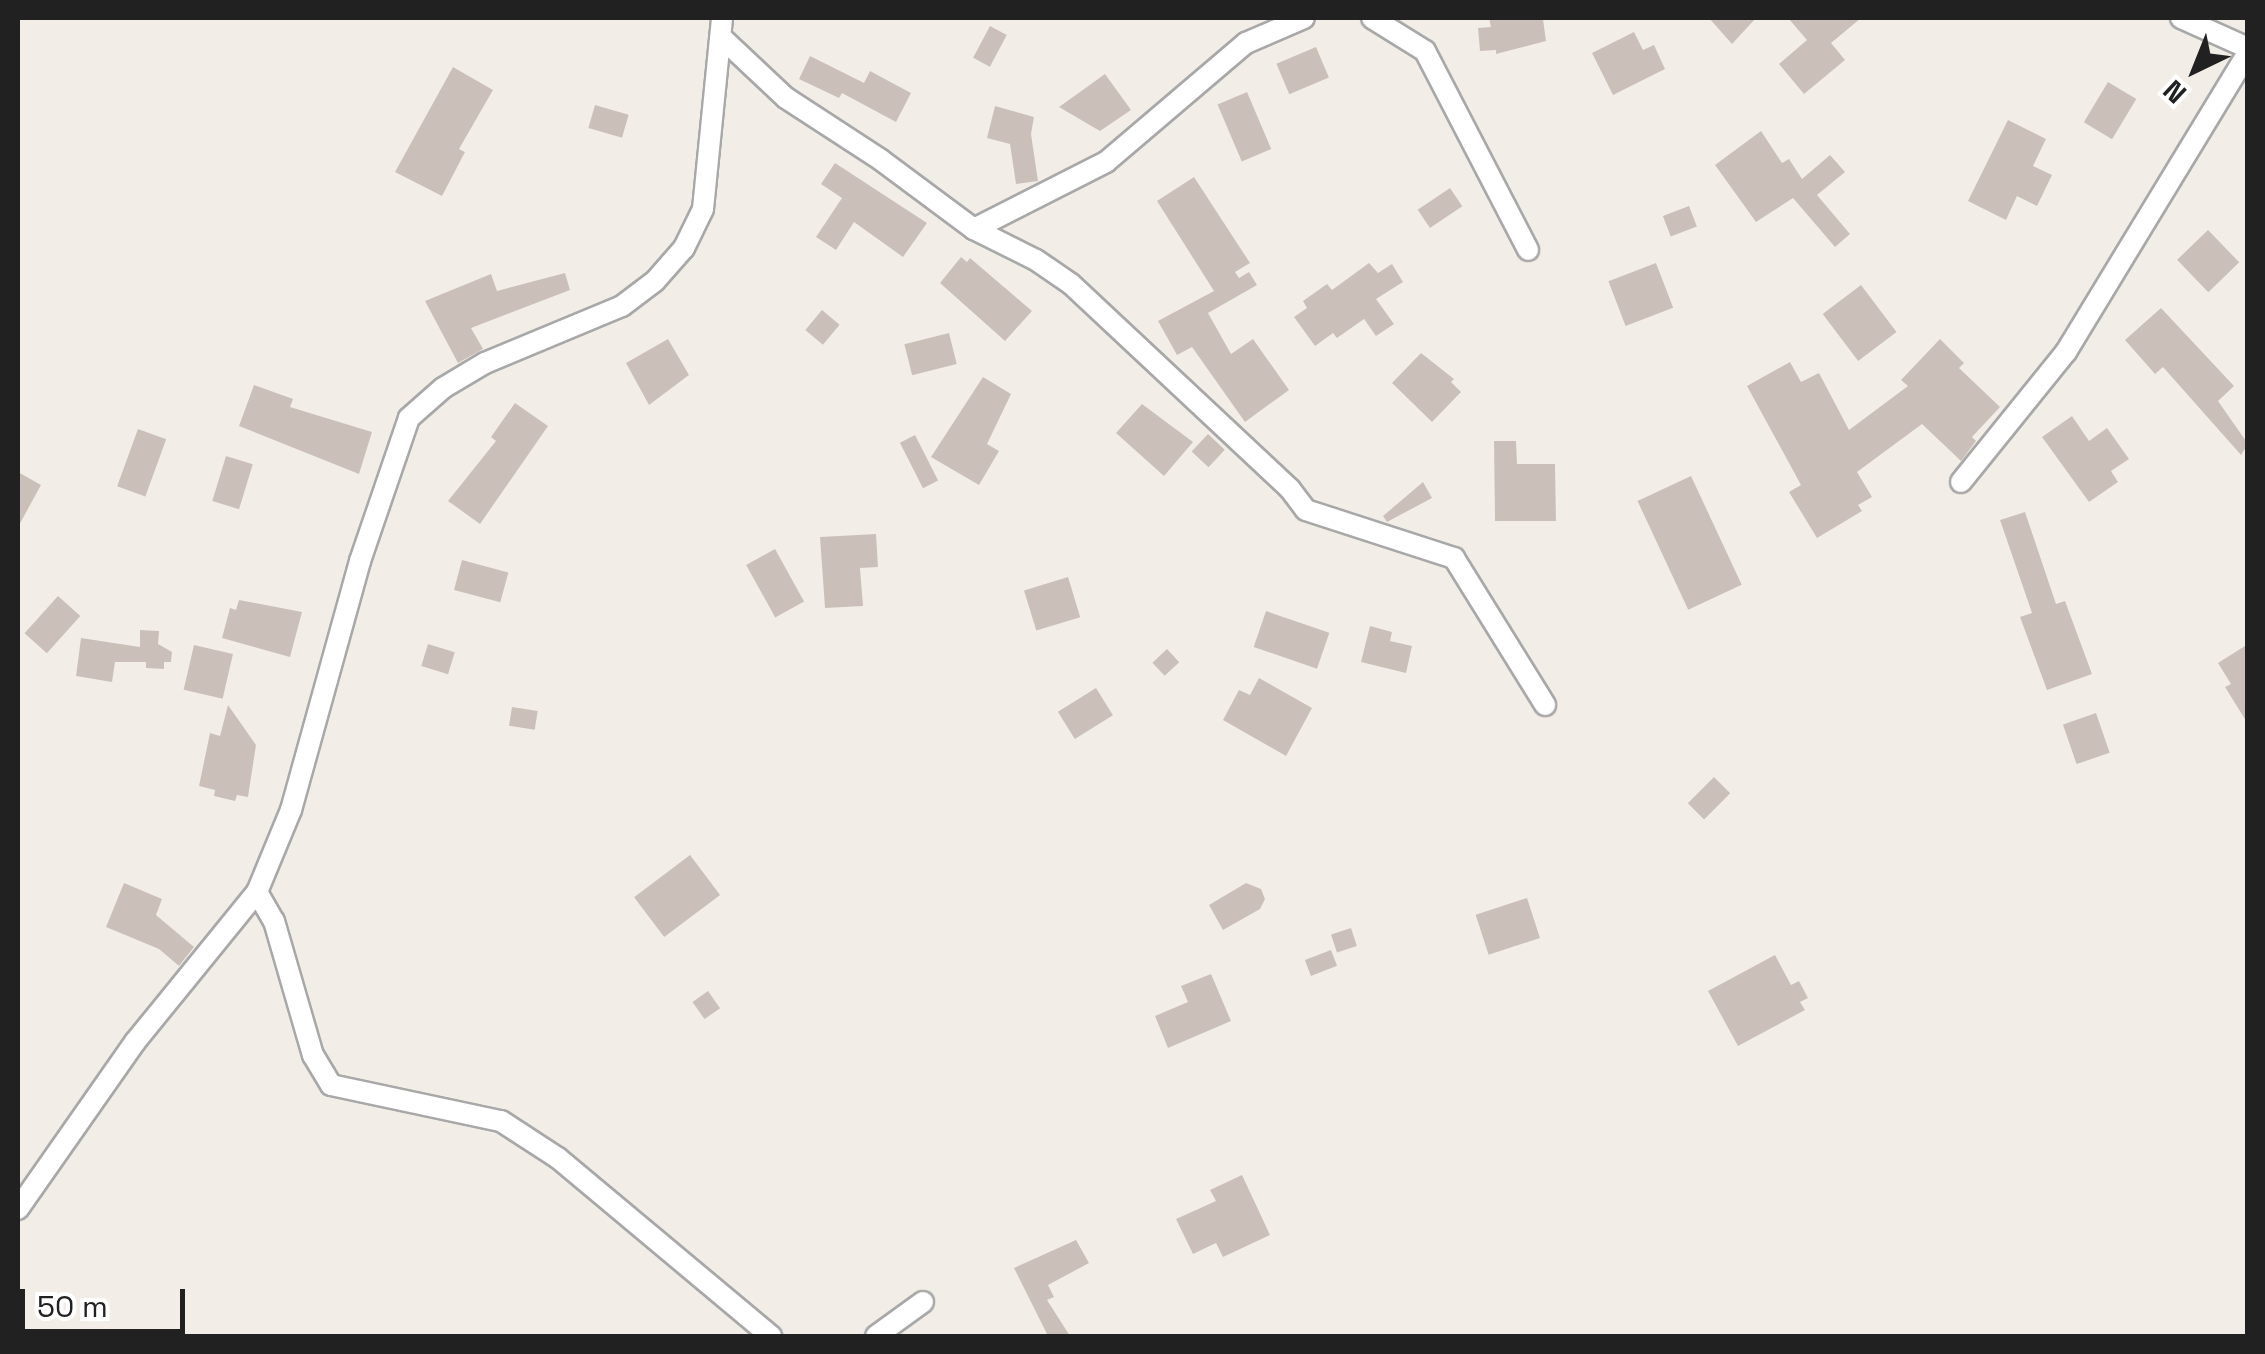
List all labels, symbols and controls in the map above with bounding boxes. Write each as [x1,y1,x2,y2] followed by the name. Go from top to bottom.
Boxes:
[2145,20,2245,120] north arrow
[2155,72,2194,112] text: N
[25,1269,190,1331] scale bar
[37,1287,108,1326] text: 50 m

